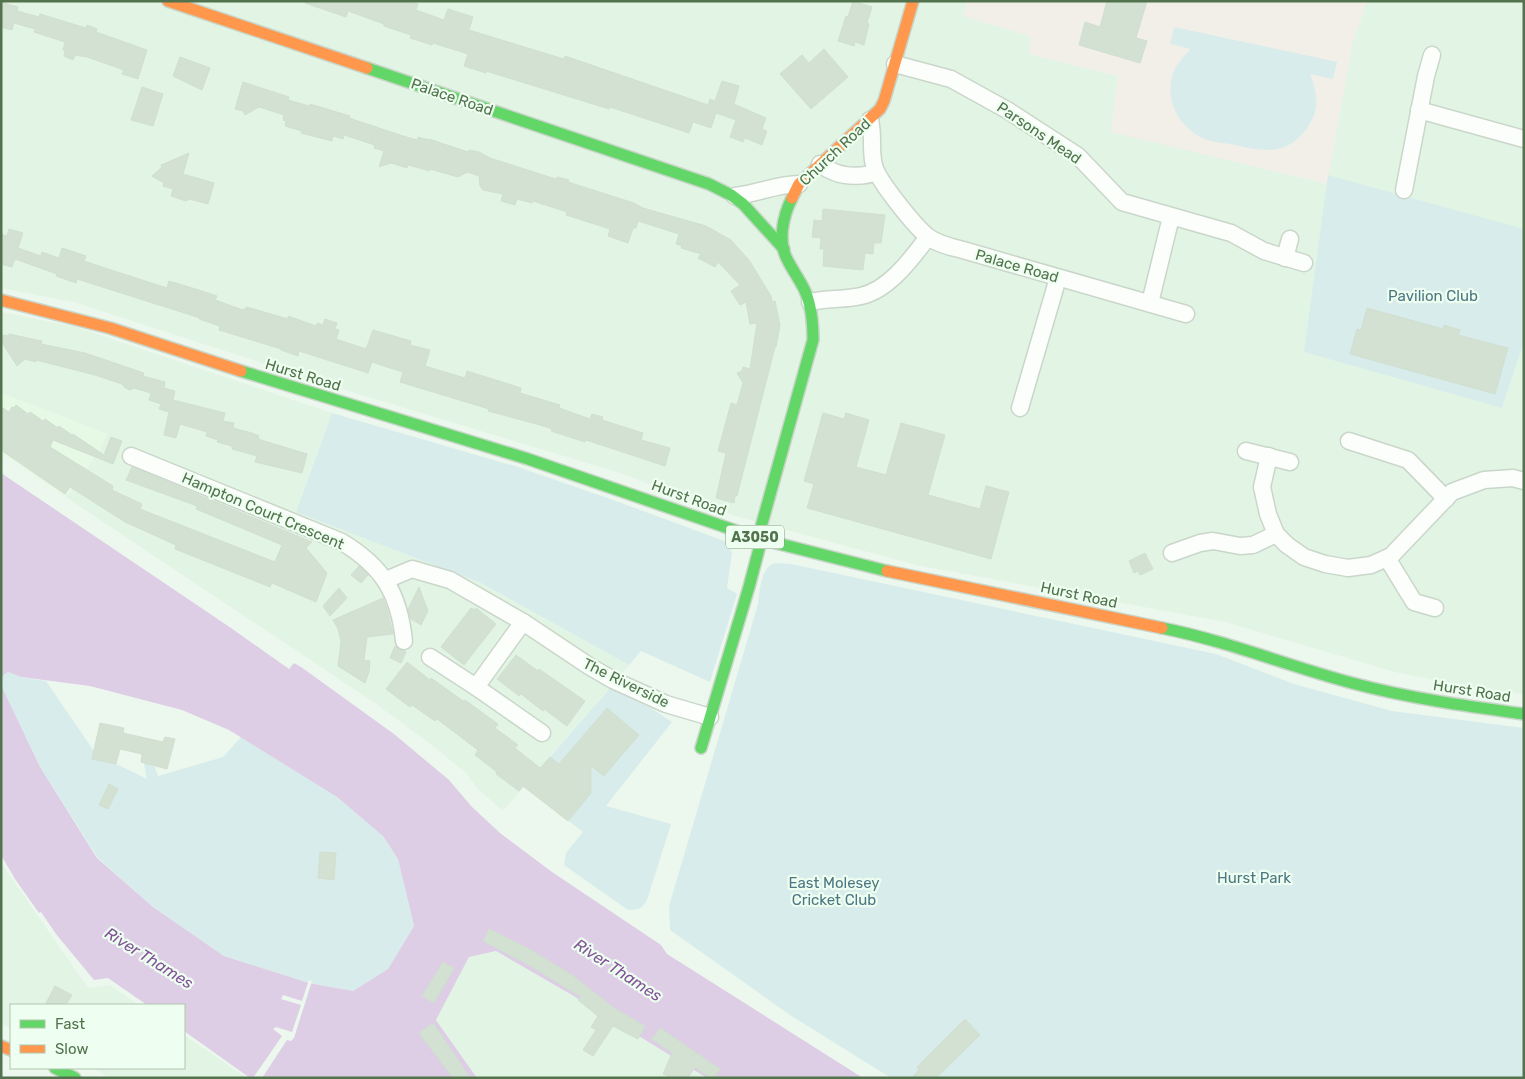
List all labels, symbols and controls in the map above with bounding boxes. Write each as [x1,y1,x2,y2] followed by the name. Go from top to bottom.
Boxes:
[409,75,495,119] street label: Palace Road
[993,98,1085,168] street label: Parsons Mead
[796,115,874,189] street label: Church Road
[973,246,1061,286] street label: Palace Road
[1388,287,1478,305] park label: Pavilion Club
[263,355,343,395] street label: Hurst Road
[179,469,347,553] street label: Hampton Court Crescent
[649,476,729,520] street label: Hurst Road
[726,526,784,548] road number: A3050
[1039,578,1119,612] street label: Hurst Road
[580,654,672,712] street label: The Riverside
[1432,676,1512,706] street label: Hurst Road
[1217,869,1291,887] park label: Hurst Park
[788,874,880,909] park label: East Molesey Cricket Club
[101,923,197,993] water label: River Thames
[571,935,665,1005] water label: River Thames
[10,1004,185,1069] legend
[55,1015,85,1033] text: Fast
[55,1040,88,1058] text: Slow

